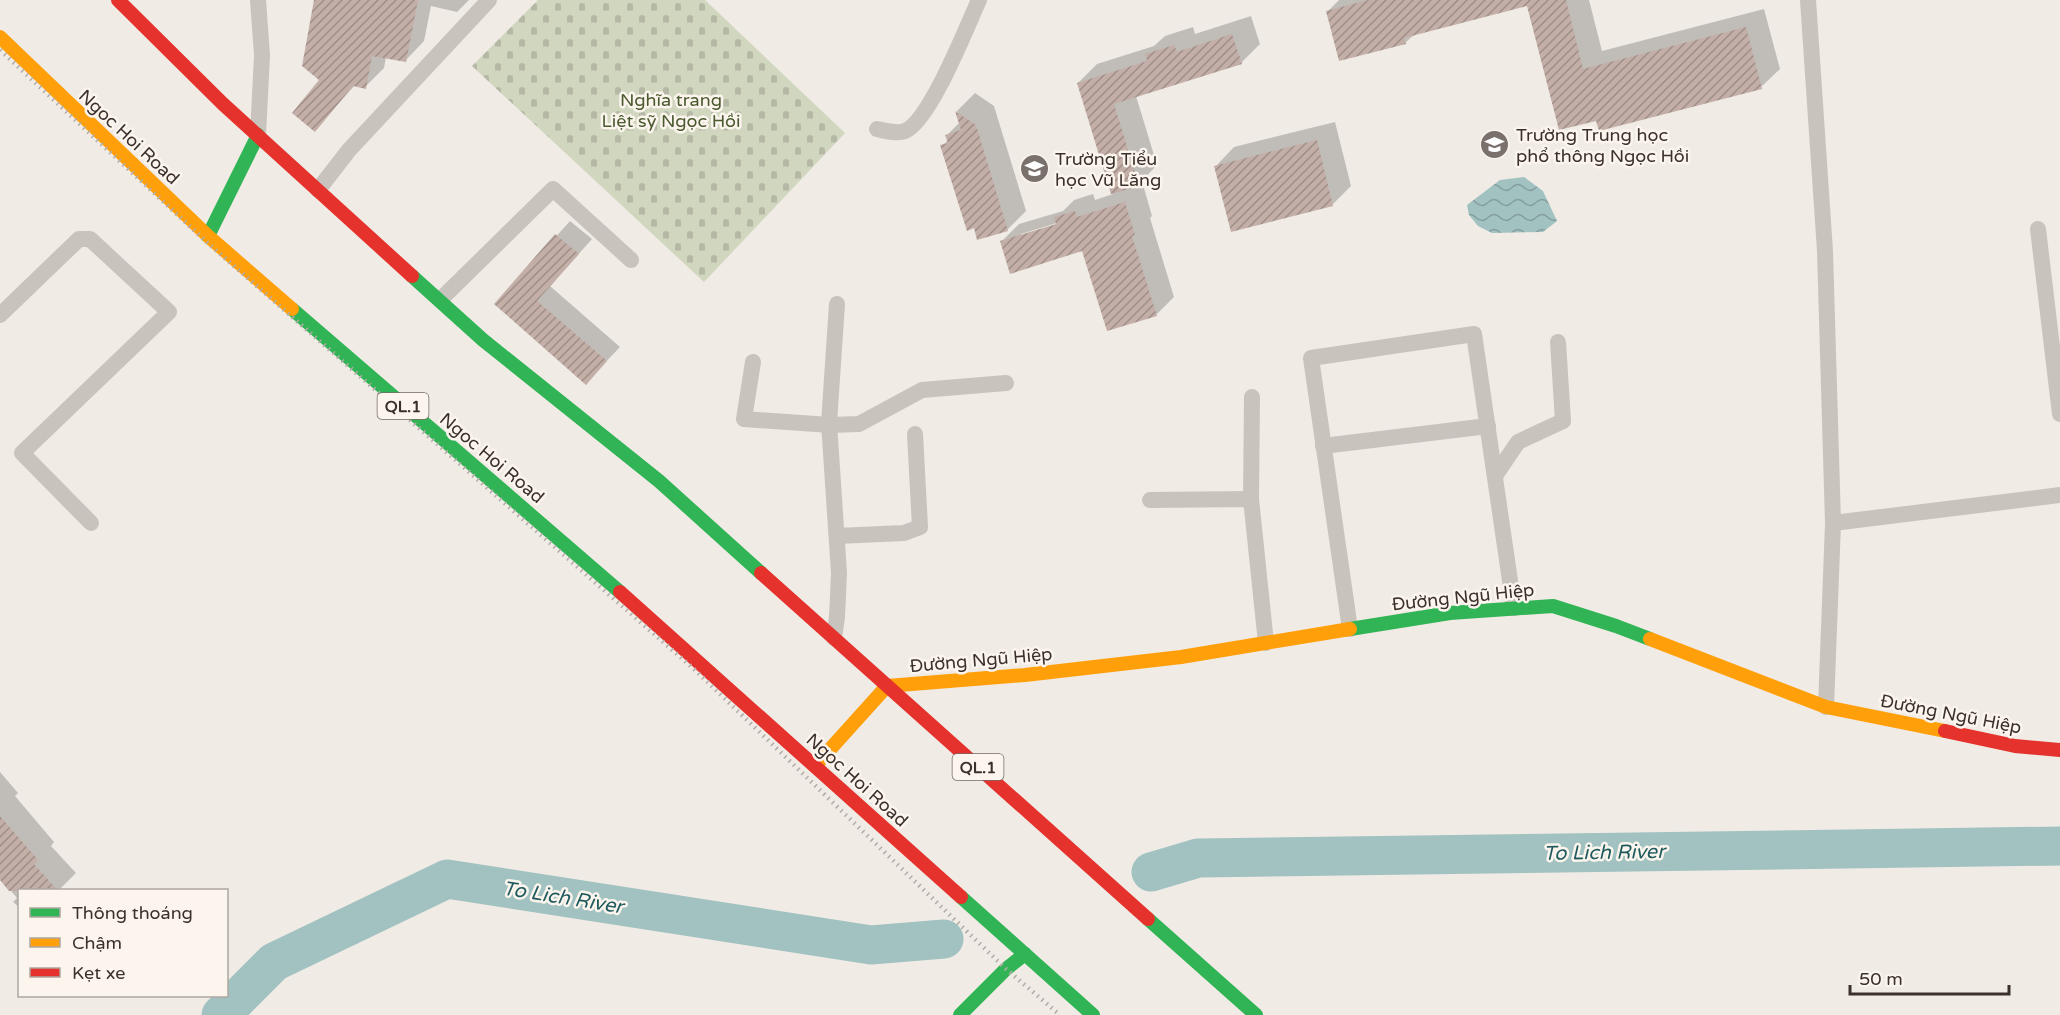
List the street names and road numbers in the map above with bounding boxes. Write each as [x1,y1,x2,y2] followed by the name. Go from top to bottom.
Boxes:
[74,85,184,189] street label: Ngoc Hoi Road
[378,393,428,419] road number: QL.1
[435,408,549,508] street label: Ngoc Hoi Road
[1391,579,1535,615] street label: Đường Ngũ Hiệp
[909,643,1053,677] street label: Đường Ngũ Hiệp
[1879,690,2023,738] street label: Đường Ngũ Hiệp
[802,729,912,831] street label: Ngoc Hoi Road
[952,754,1004,780] road number: QL.1

